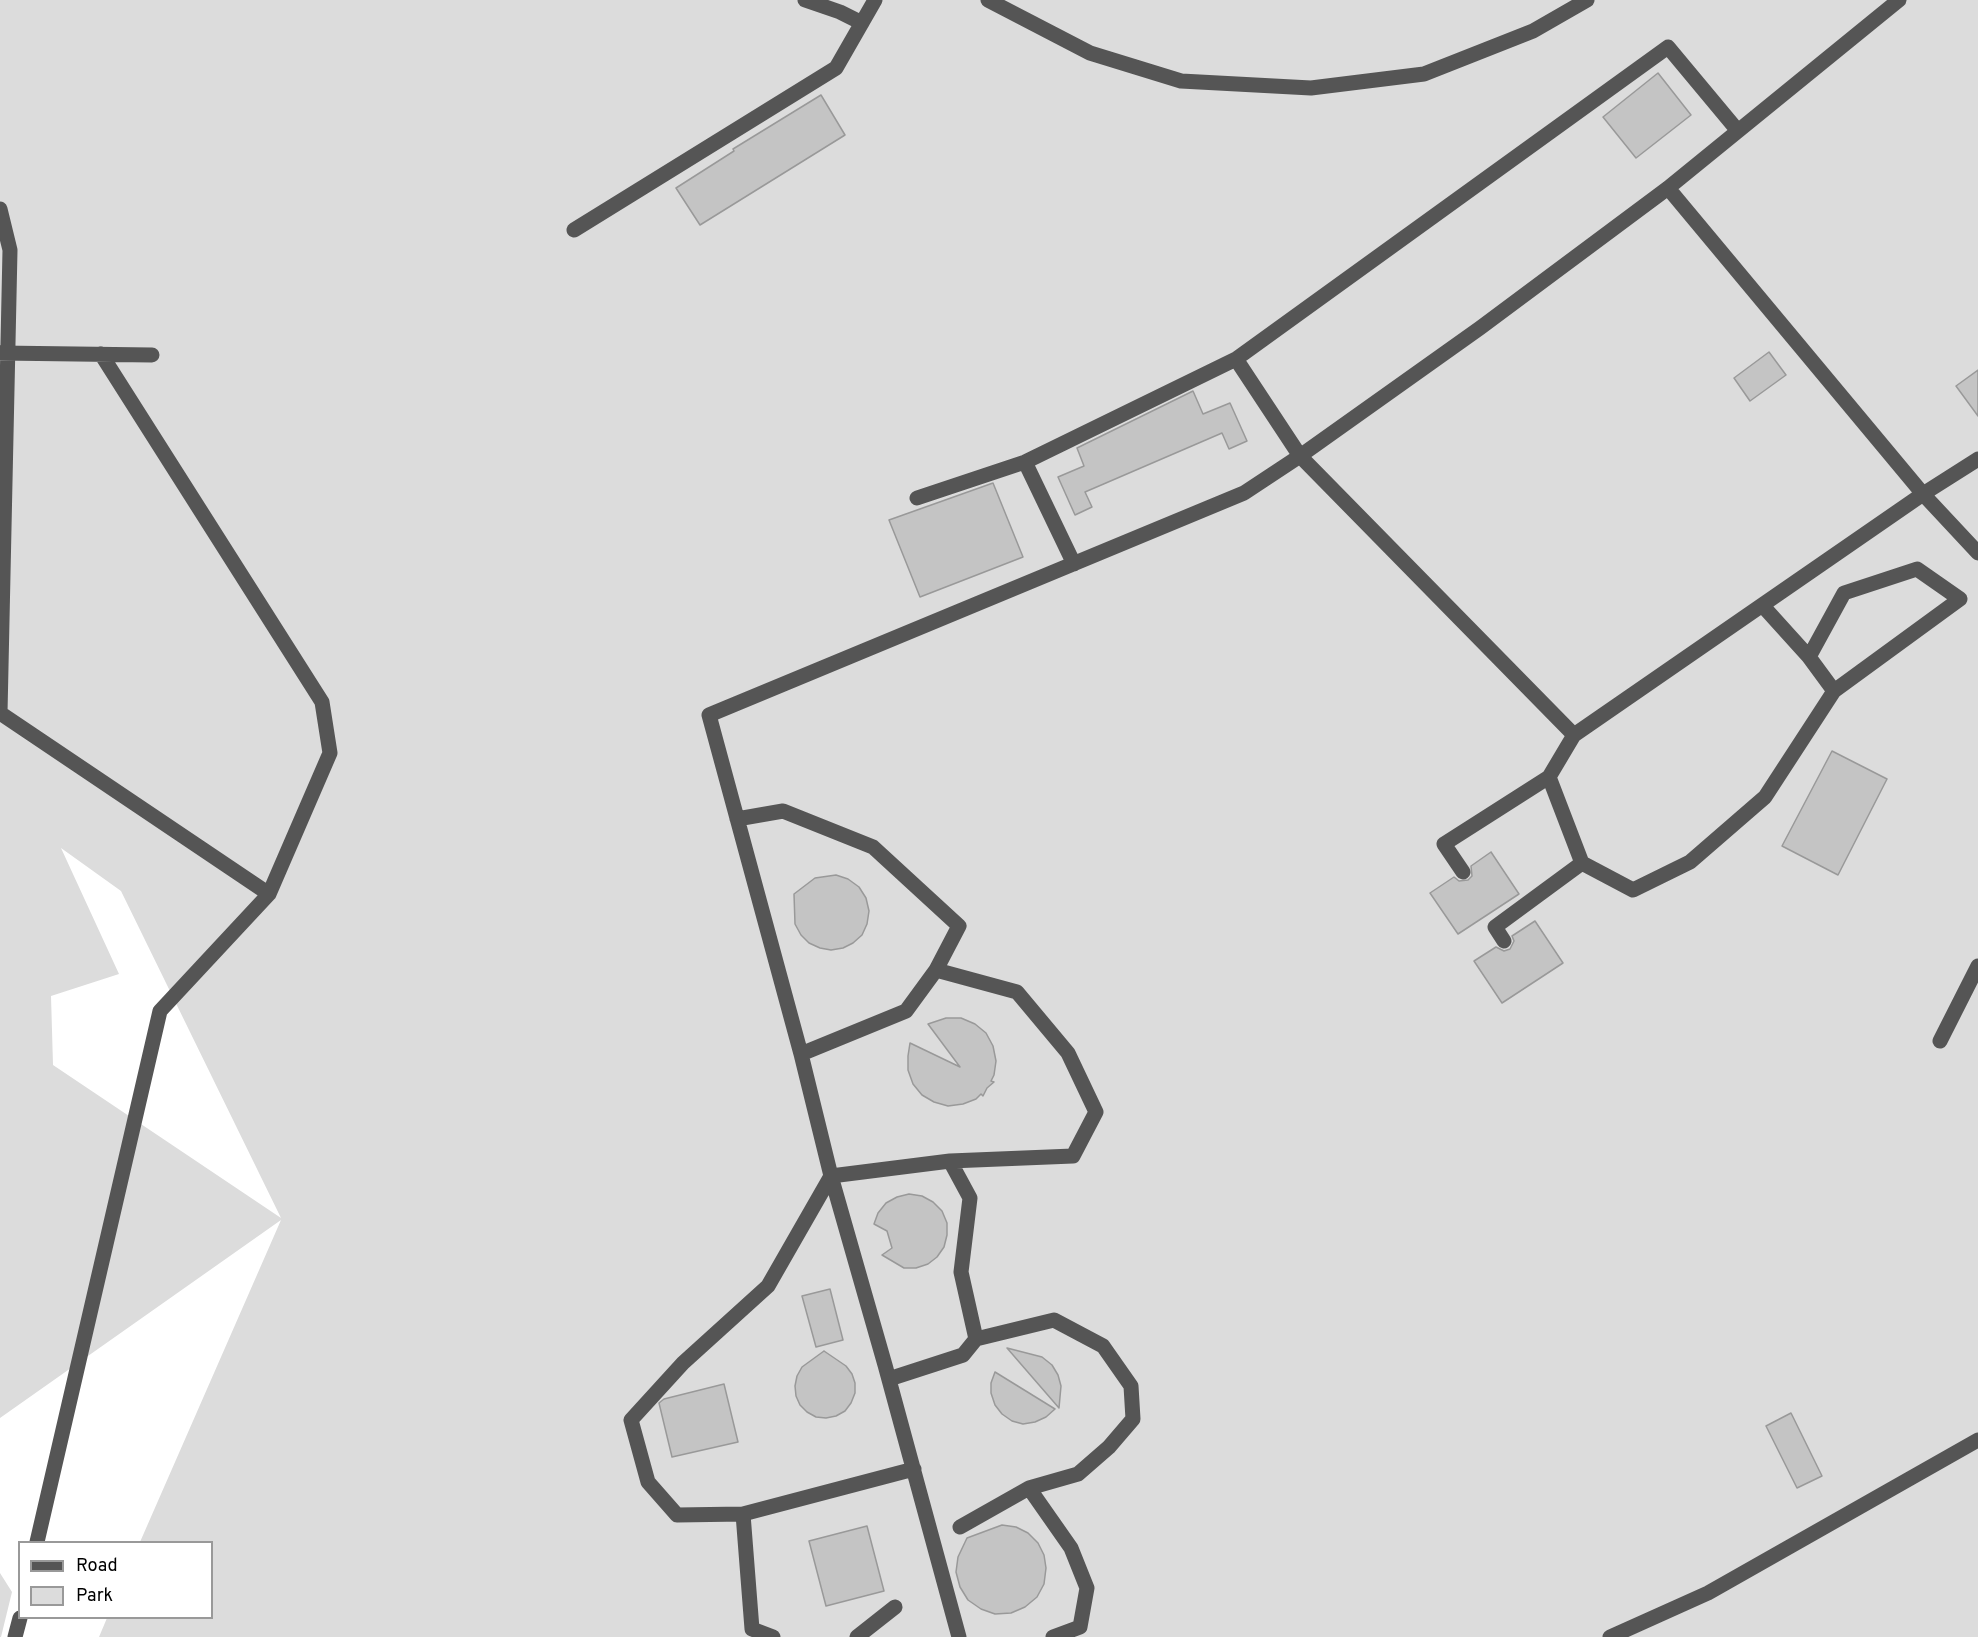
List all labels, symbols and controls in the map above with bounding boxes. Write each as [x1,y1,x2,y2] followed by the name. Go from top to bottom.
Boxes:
[18,1541,213,1619] legend
[76,1555,118,1578] text: Road
[76,1585,113,1608] text: Park

